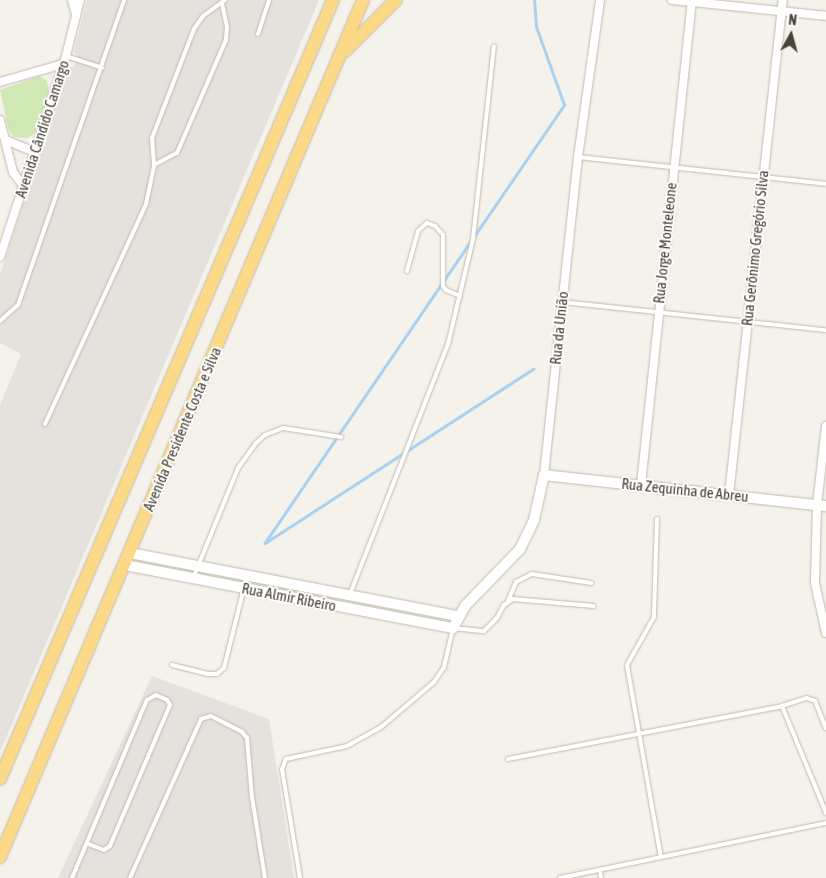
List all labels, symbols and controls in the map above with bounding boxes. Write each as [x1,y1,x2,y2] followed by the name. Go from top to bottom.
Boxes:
[766,10,816,60] north arrow
[788,12,798,29] text: N
[11,58,73,200] street label: Avenida Cândido Camargo
[738,169,772,327] street label: Rua Gerônimo Gregório Silva
[650,182,680,304] street label: Rua Jorge Monteleone
[546,291,572,365] street label: Rua da União
[139,344,225,514] street label: Avenida Presidente Costa e Silva
[621,474,749,506] street label: Rua Zequinha de Abreu
[240,579,338,615] street label: Rua Almir Ribeiro

